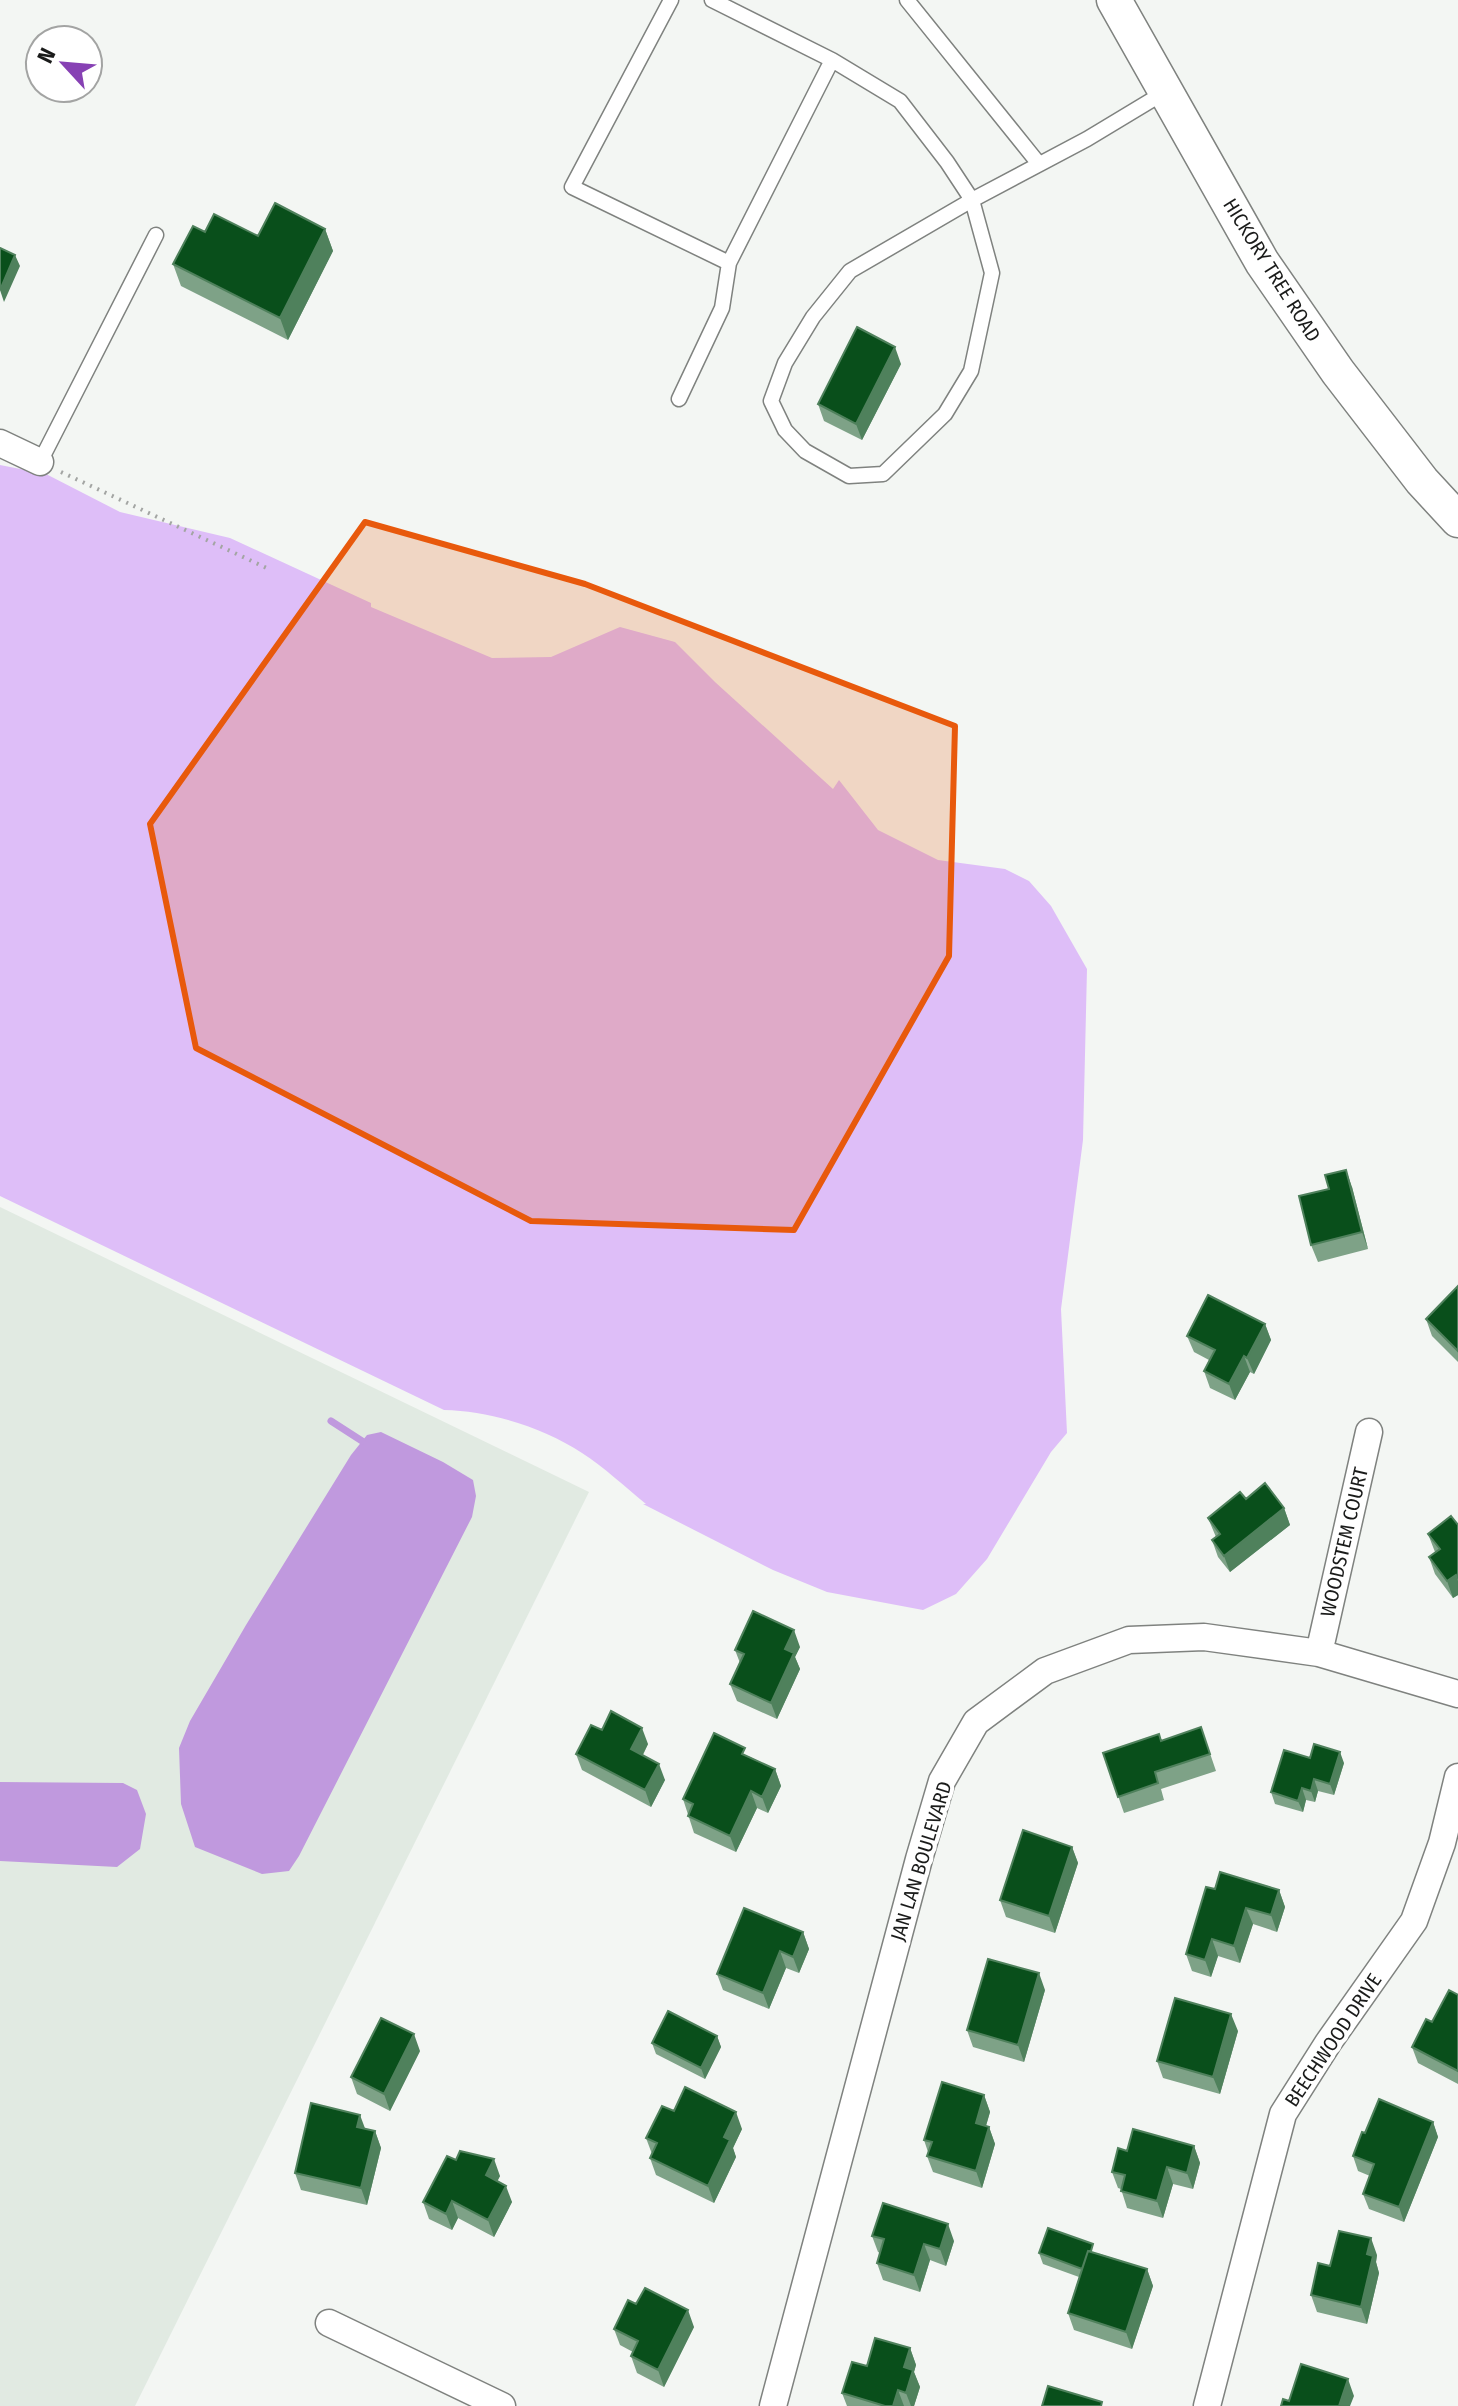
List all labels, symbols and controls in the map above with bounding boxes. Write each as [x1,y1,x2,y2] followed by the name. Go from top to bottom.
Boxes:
[24,24,104,104] north arrow
[31,44,61,67] text: N
[1218,194,1326,346] street label: HICKORY TREE ROAD
[1315,1464,1373,1619] street label: WOODSTEM COURT
[885,1778,957,1944] street label: JAN LAN BOULEVARD
[1280,1969,1386,2111] street label: BEECHWOOD DRIVE

